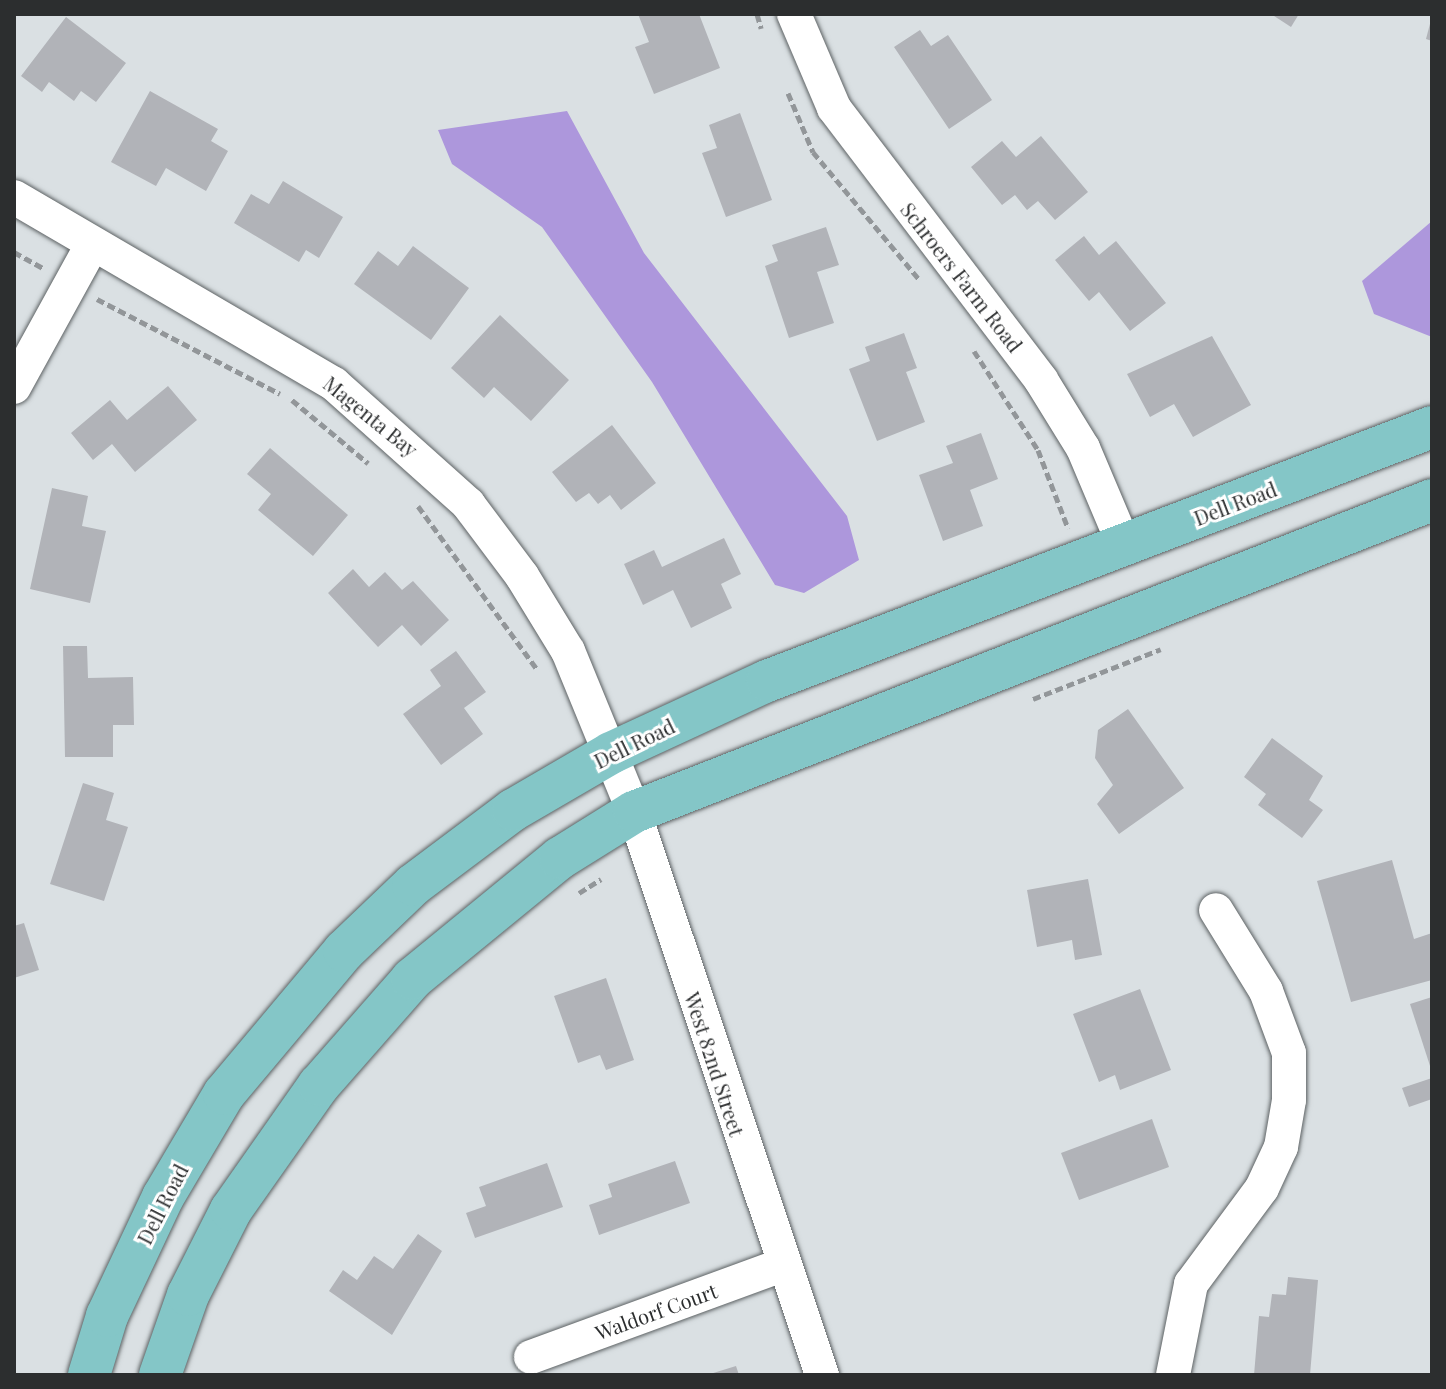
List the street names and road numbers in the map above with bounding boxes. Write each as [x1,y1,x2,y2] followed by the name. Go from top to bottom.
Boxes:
[896,198,1028,356] street label: Schroers Farm Road
[319,371,423,461] street label: Magenta Bay
[1190,476,1280,530] street label: Dell Road
[590,713,678,773] street label: Dell Road
[680,989,750,1139] street label: West 82nd Street
[132,1160,192,1248] street label: Dell Road
[592,1278,720,1344] street label: Waldorf Court

